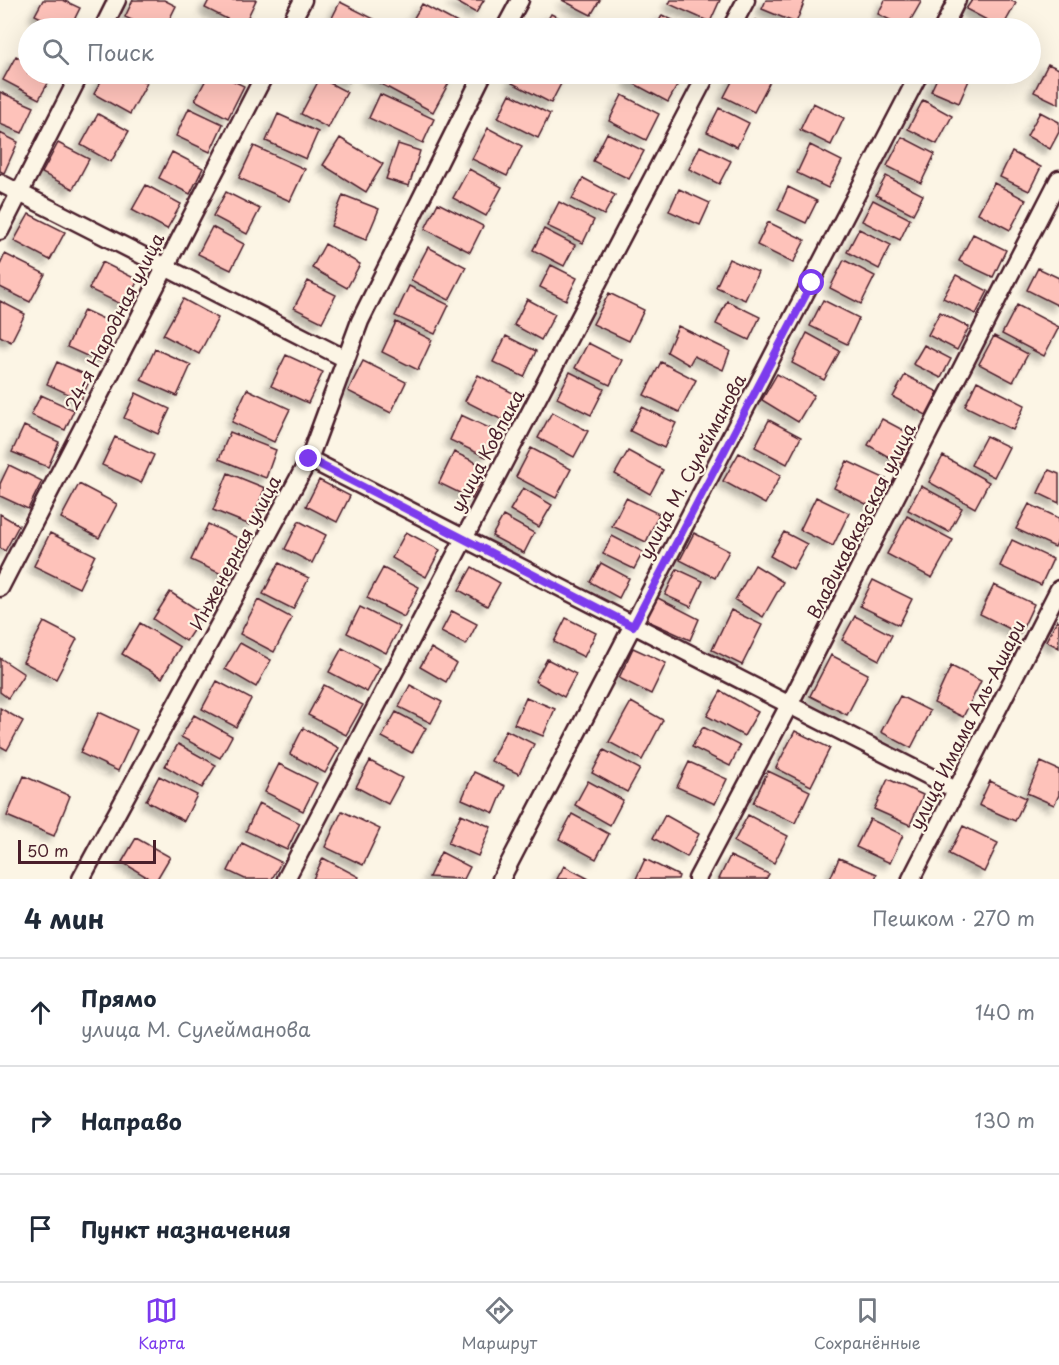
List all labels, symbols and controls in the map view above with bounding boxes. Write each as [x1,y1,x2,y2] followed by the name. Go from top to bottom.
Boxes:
[18,18,1041,84] search box
[39,35,72,68] icon: search
[87,35,154,68] text: Поиск
[57,227,170,415] street label: 24-я Народная улица
[798,269,824,295] route start
[631,368,752,564] street label: улица М. Сулейманова
[443,384,531,516] street label: улица Ковпака
[800,417,922,623] street label: Владикавказская улица
[295,445,321,471] route end
[182,470,287,634] street label: Инженерная улица
[902,615,1031,834] street label: улица Имама Аль-Ашари
[18,837,156,864] scale bar
[27,838,68,862] text: 50 m
[24,899,105,938] text: 4 мин
[872,903,1035,933] text: Пешком · 270 m
[81,981,156,1014] text: Прямо
[24,996,57,1029] icon: ahead
[975,997,1035,1027] text: 140 m
[81,1014,311,1044] text: улица М. Сулейманова
[24,1104,57,1137] icon: right
[81,1104,182,1137] text: Направо
[975,1105,1035,1135] text: 130 m
[24,1212,57,1245] icon: arrive
[81,1212,291,1245] text: Пункт назначения
[138,1294,185,1354] tab: Карта
[462,1294,537,1354] tab: Маршрут
[814,1294,921,1354] tab: Сохранённые

